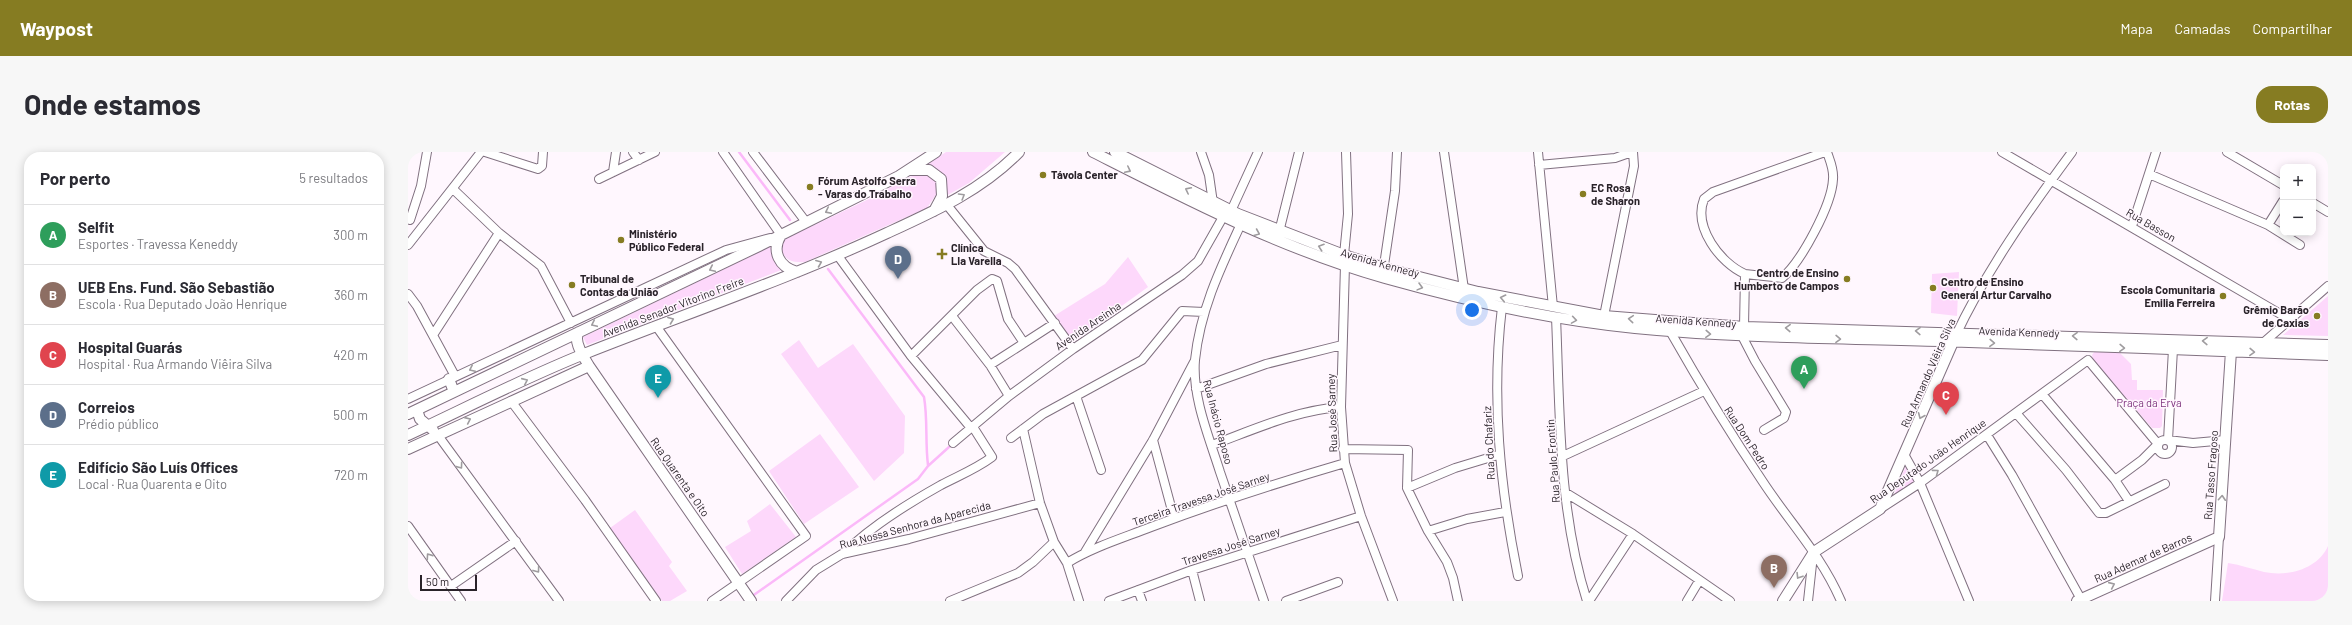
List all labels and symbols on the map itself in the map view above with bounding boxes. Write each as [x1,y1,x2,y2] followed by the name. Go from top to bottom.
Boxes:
[1124,165,1131,172] one-way arrow
[1051,168,1119,181] place label: Távola Center
[1038,170,1048,180] marker: Távola Center
[818,174,916,200] place label: Fórum Astolfo Serra - Varas do Trabalho
[1591,181,1640,207] place label: EC Rosa de Sharon
[805,182,815,192] marker: Fórum Astolfo Serra - Varas do Trabalho
[1185,187,1193,195] one-way arrow
[1578,189,1588,199] marker: EC Rosa de Sharon
[958,194,965,201] one-way arrow
[2124,205,2178,244] street label: Rua Basson
[825,206,833,214] one-way arrow
[629,227,704,253] place label: Ministério Público Federal
[1253,228,1261,236] one-way arrow
[616,235,626,245] marker: Ministério Público Federal
[951,241,1002,267] place label: Clínica LIa Varella
[1317,243,1324,251] one-way arrow
[1339,245,1421,280] street label: Avenida Kennedy
[885,246,911,279] pin: D
[936,248,948,260] marker: Clínica LIa Varella
[815,260,822,268] one-way arrow
[709,264,716,272] one-way arrow
[1734,266,1839,292] place label: Centro de Ensino Humberto de Campos
[580,272,658,298] place label: Tribunal de Contas da União
[600,273,745,340] street label: Avenida Senador Vitorino Freire
[1842,274,1852,284] marker: Centro de Ensino Humberto de Campos
[1941,275,2052,301] place label: Centro de Ensino General Artur Carvalho
[567,280,577,290] marker: Tribunal de Contas da União
[1416,282,1423,291] one-way arrow
[1928,283,1938,293] marker: Centro de Ensino General Artur Carvalho
[2121,283,2215,309] place label: Escola Comunitaria Emilia Ferreira
[2218,291,2228,301] marker: Escola Comunitaria Emilia Ferreira
[1500,294,1506,302] one-way arrow
[1052,299,1123,352] street label: Avenida Areinha
[1462,300,1482,320] your location
[2243,303,2309,329] place label: Grêmio Barão de Caxias
[1655,311,1737,330] street label: Avenida Kennedy
[2312,311,2322,321] marker: Grêmio Barão de Caxias
[1571,315,1578,324] one-way arrow
[1628,315,1634,324] one-way arrow
[1898,316,1958,429] street label: Rua Armando Viêira Silva
[668,317,675,325] one-way arrow
[591,319,599,327] one-way arrow
[1785,324,1791,332] one-way arrow
[1978,324,2060,339] street label: Avenida Kennedy
[1915,327,1921,336] one-way arrow
[1705,329,1712,338] one-way arrow
[2072,332,2078,341] one-way arrow
[1835,335,1841,343] one-way arrow
[2202,337,2208,345] one-way arrow
[1989,339,1995,347] one-way arrow
[2119,343,2125,352] one-way arrow
[2249,348,2255,356] one-way arrow
[1791,356,1817,389] pin: A
[468,364,475,372] one-way arrow
[645,365,671,398] pin: E
[1324,373,1339,453] street label: Rua José Sarney
[521,378,529,386] one-way arrow
[1201,378,1236,466] street label: Rua Inácio Raposo
[1933,382,1959,415] pin: C
[2116,396,2182,409] park label: Praça da Erva
[1722,404,1773,472] street label: Rua Dom Pedro
[1480,406,1497,480] street label: Rua do Chafariz
[1918,413,1926,420] one-way arrow
[1867,415,1988,506] street label: Rua Deputado João Henrique
[464,417,472,425] one-way arrow
[1543,419,1562,503] street label: Rua Paulo Frontin
[2201,430,2220,520] street label: Rua Tasso Fragoso
[648,435,713,519] street label: Rua Quarenta e Oito
[455,461,462,468] one-way arrow
[1131,469,1271,528] street label: Terceira Travessa José Sarney
[1932,469,1939,476] one-way arrow
[2217,495,2226,501] one-way arrow
[838,498,992,551] street label: Rua Nossa Senhora da Aparecida
[1180,523,1282,568] street label: Travessa José Sarney
[2092,530,2194,585] street label: Rua Ademar de Barros
[427,554,434,561] one-way arrow
[1761,555,1787,588] pin: B
[532,566,539,573] one-way arrow
[1796,572,1803,579] one-way arrow
[420,573,477,592] scale bar
[2108,582,2116,590] one-way arrow

